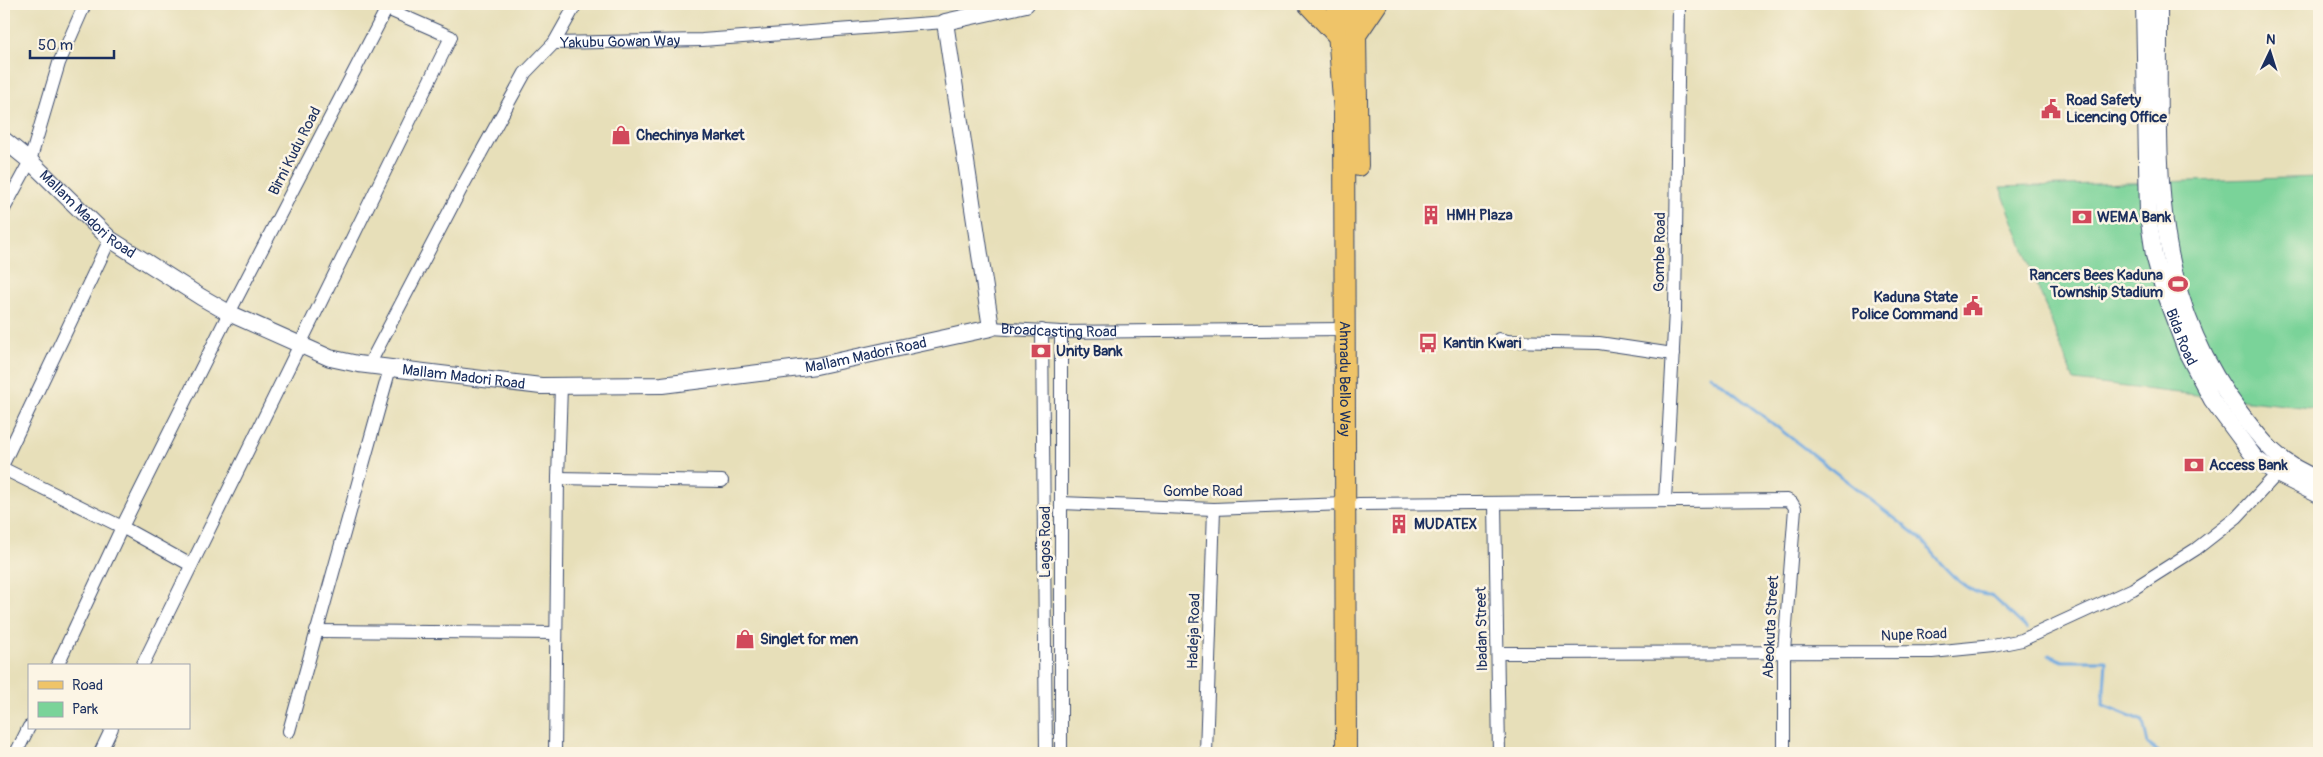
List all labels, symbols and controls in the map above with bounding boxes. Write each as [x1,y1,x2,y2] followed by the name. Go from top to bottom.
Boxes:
[30,28,114,60] scale bar
[2246,28,2296,78] north arrow
[559,31,681,52] street label: Yakubu Gowan Way
[2266,31,2276,48] text: N
[38,36,73,55] text: 50 m
[2066,91,2167,127] place label: Road Safety Licencing Office
[2040,98,2062,120] public building icon: Road Safety Licencing Office
[265,104,325,198] street label: Birni Kudu Road
[610,124,632,146] shop icon: Chechinya Market
[636,126,746,145] place label: Chechinya Market
[35,166,139,262] street label: Mallam Madori Road
[1420,204,1442,226] building icon: HMH Plaza
[1446,206,1513,225] place label: HMH Plaza
[2071,206,2093,228] bank icon: WEMA Bank
[2097,208,2172,227] place label: WEMA Bank
[1650,212,1670,292] street label: Gombe Road
[2029,266,2163,302] place label: Rancers Bees Kaduna Township Stadium
[2167,273,2189,295] sports icon: Rancers Bees Kaduna Township Stadium
[1851,288,1959,324] place label: Kaduna State Police Command
[1962,295,1984,317] public building icon: Kaduna State Police Command
[2161,306,2201,369] street label: Bida Road
[1000,319,1117,342] street label: Broadcasting Road
[1335,321,1355,437] street label: Ahmadu Bello Way
[1417,332,1439,354] bus stop icon: Kantin Kwari
[804,333,928,377] street label: Mallam Madori Road
[1443,334,1522,353] place label: Kantin Kwari
[1030,340,1052,362] bank icon: Unity Bank
[1056,342,1123,361] place label: Unity Bank
[401,360,526,394] street label: Mallam Madori Road
[2183,454,2205,476] bank icon: Access Bank
[2209,456,2289,475] place label: Access Bank
[1163,482,1243,501] street label: Gombe Road
[1036,506,1055,578] street label: Lagos Road
[1388,513,1410,535] building icon: MUDATEX
[1414,515,1477,534] place label: MUDATEX
[1759,574,1783,679] street label: Abeokuta Street
[1472,585,1492,672] street label: Ibadan Street
[1183,593,1205,669] street label: Hadeja Road
[1880,624,1948,646] street label: Nupe Road
[734,628,756,650] shop icon: Singlet for men
[760,630,859,649] place label: Singlet for men
[28,664,190,730] legend
[72,676,103,695] text: Road
[72,700,99,719] text: Park

